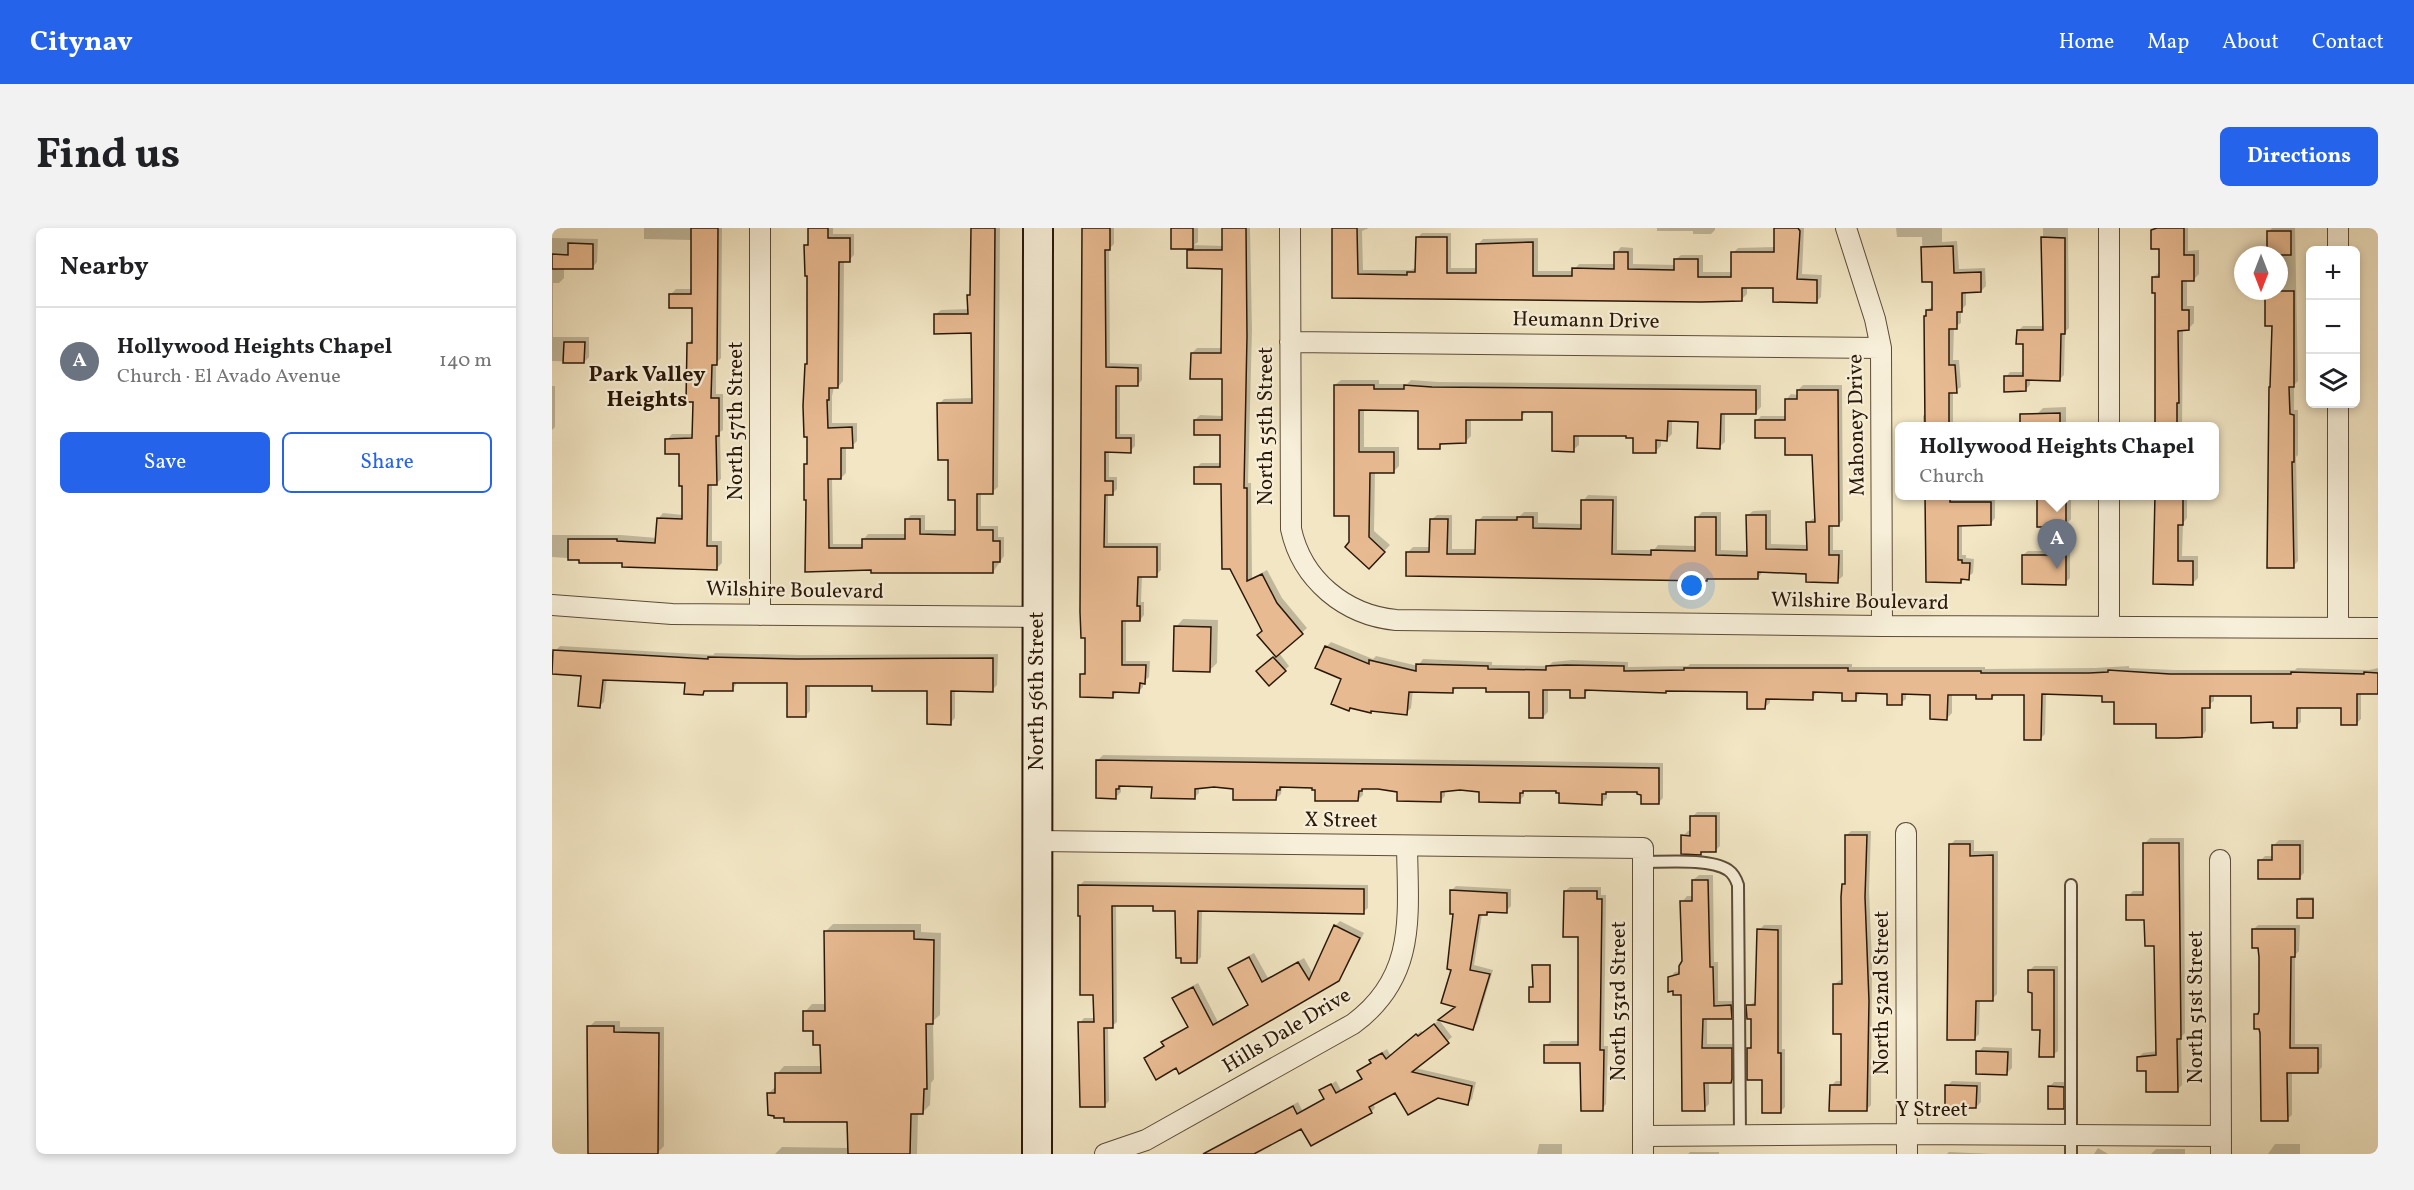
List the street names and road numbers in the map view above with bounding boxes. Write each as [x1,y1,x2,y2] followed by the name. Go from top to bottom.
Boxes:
[1512,305,1660,337] street label: Heumann Drive
[722,341,751,501] street label: North 57th Street
[1252,347,1281,505] street label: North 55th Street
[1841,354,1873,496] street label: Mahoney Drive
[706,575,884,607] street label: Wilshire Boulevard
[1771,586,1949,618] street label: Wilshire Boulevard
[1023,611,1052,771] street label: North 56th Street
[1304,806,1378,836] street label: X Street
[1868,911,1897,1075] street label: North 52nd Street
[1605,921,1634,1081] street label: North 53rd Street
[2182,930,2211,1084] street label: North 51st Street
[1217,981,1357,1081] street label: Hills Dale Drive
[1896,1096,1968,1125] street label: Y Street

